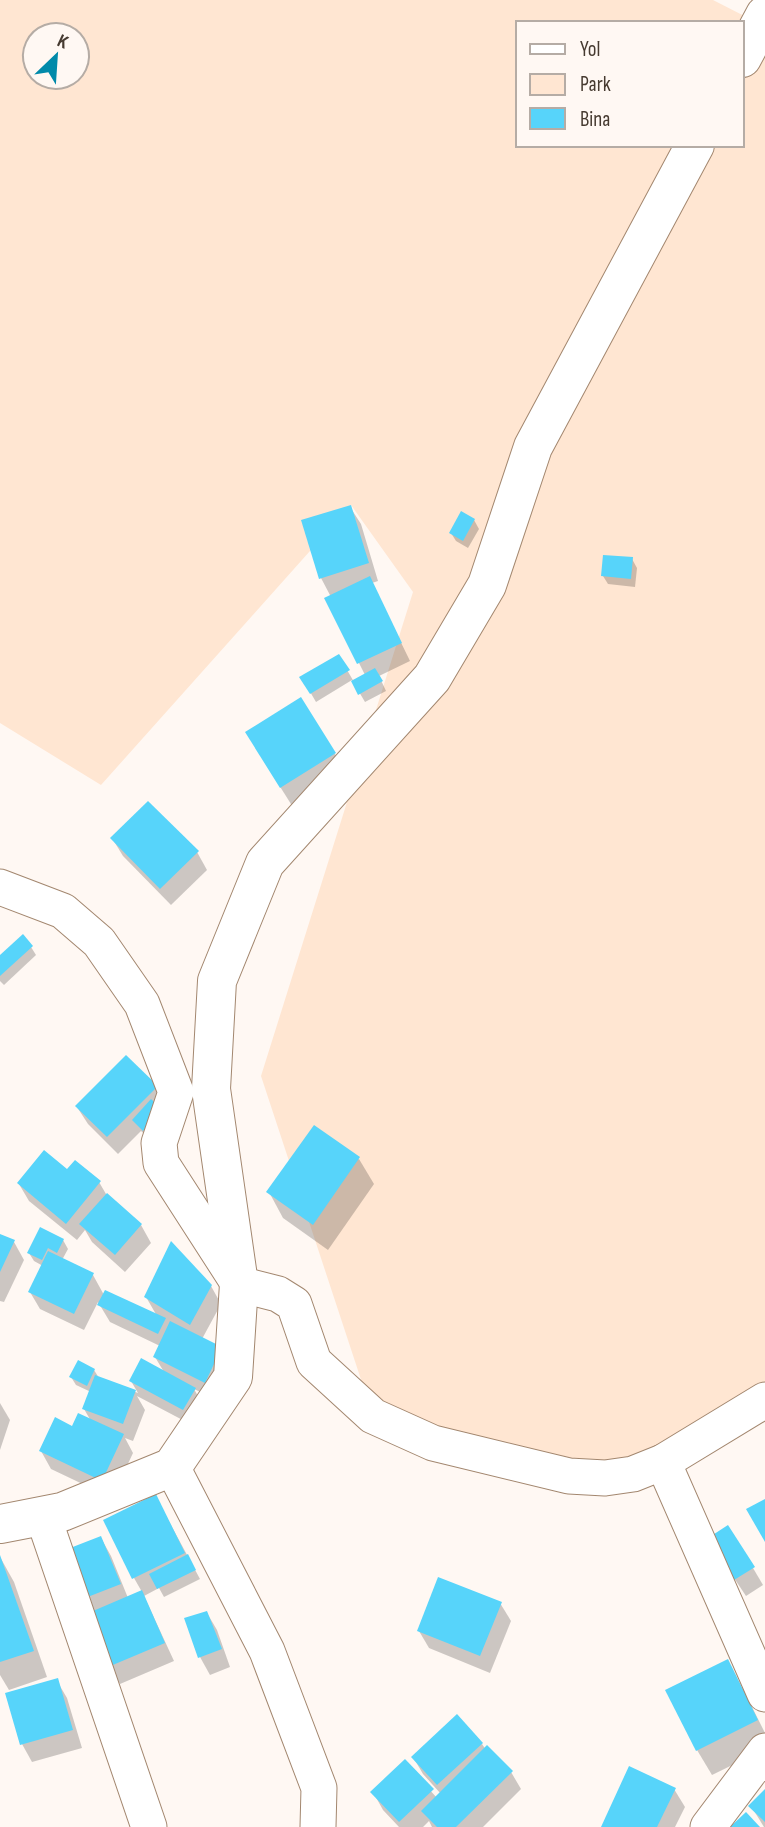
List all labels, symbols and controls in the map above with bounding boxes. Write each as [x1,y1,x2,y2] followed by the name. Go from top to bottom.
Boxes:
[21,21,91,91] north arrow
[516,21,744,147] legend
[53,30,72,55] text: K
[580,37,600,62] text: Yol
[580,72,611,97] text: Park
[580,107,610,132] text: Bina

